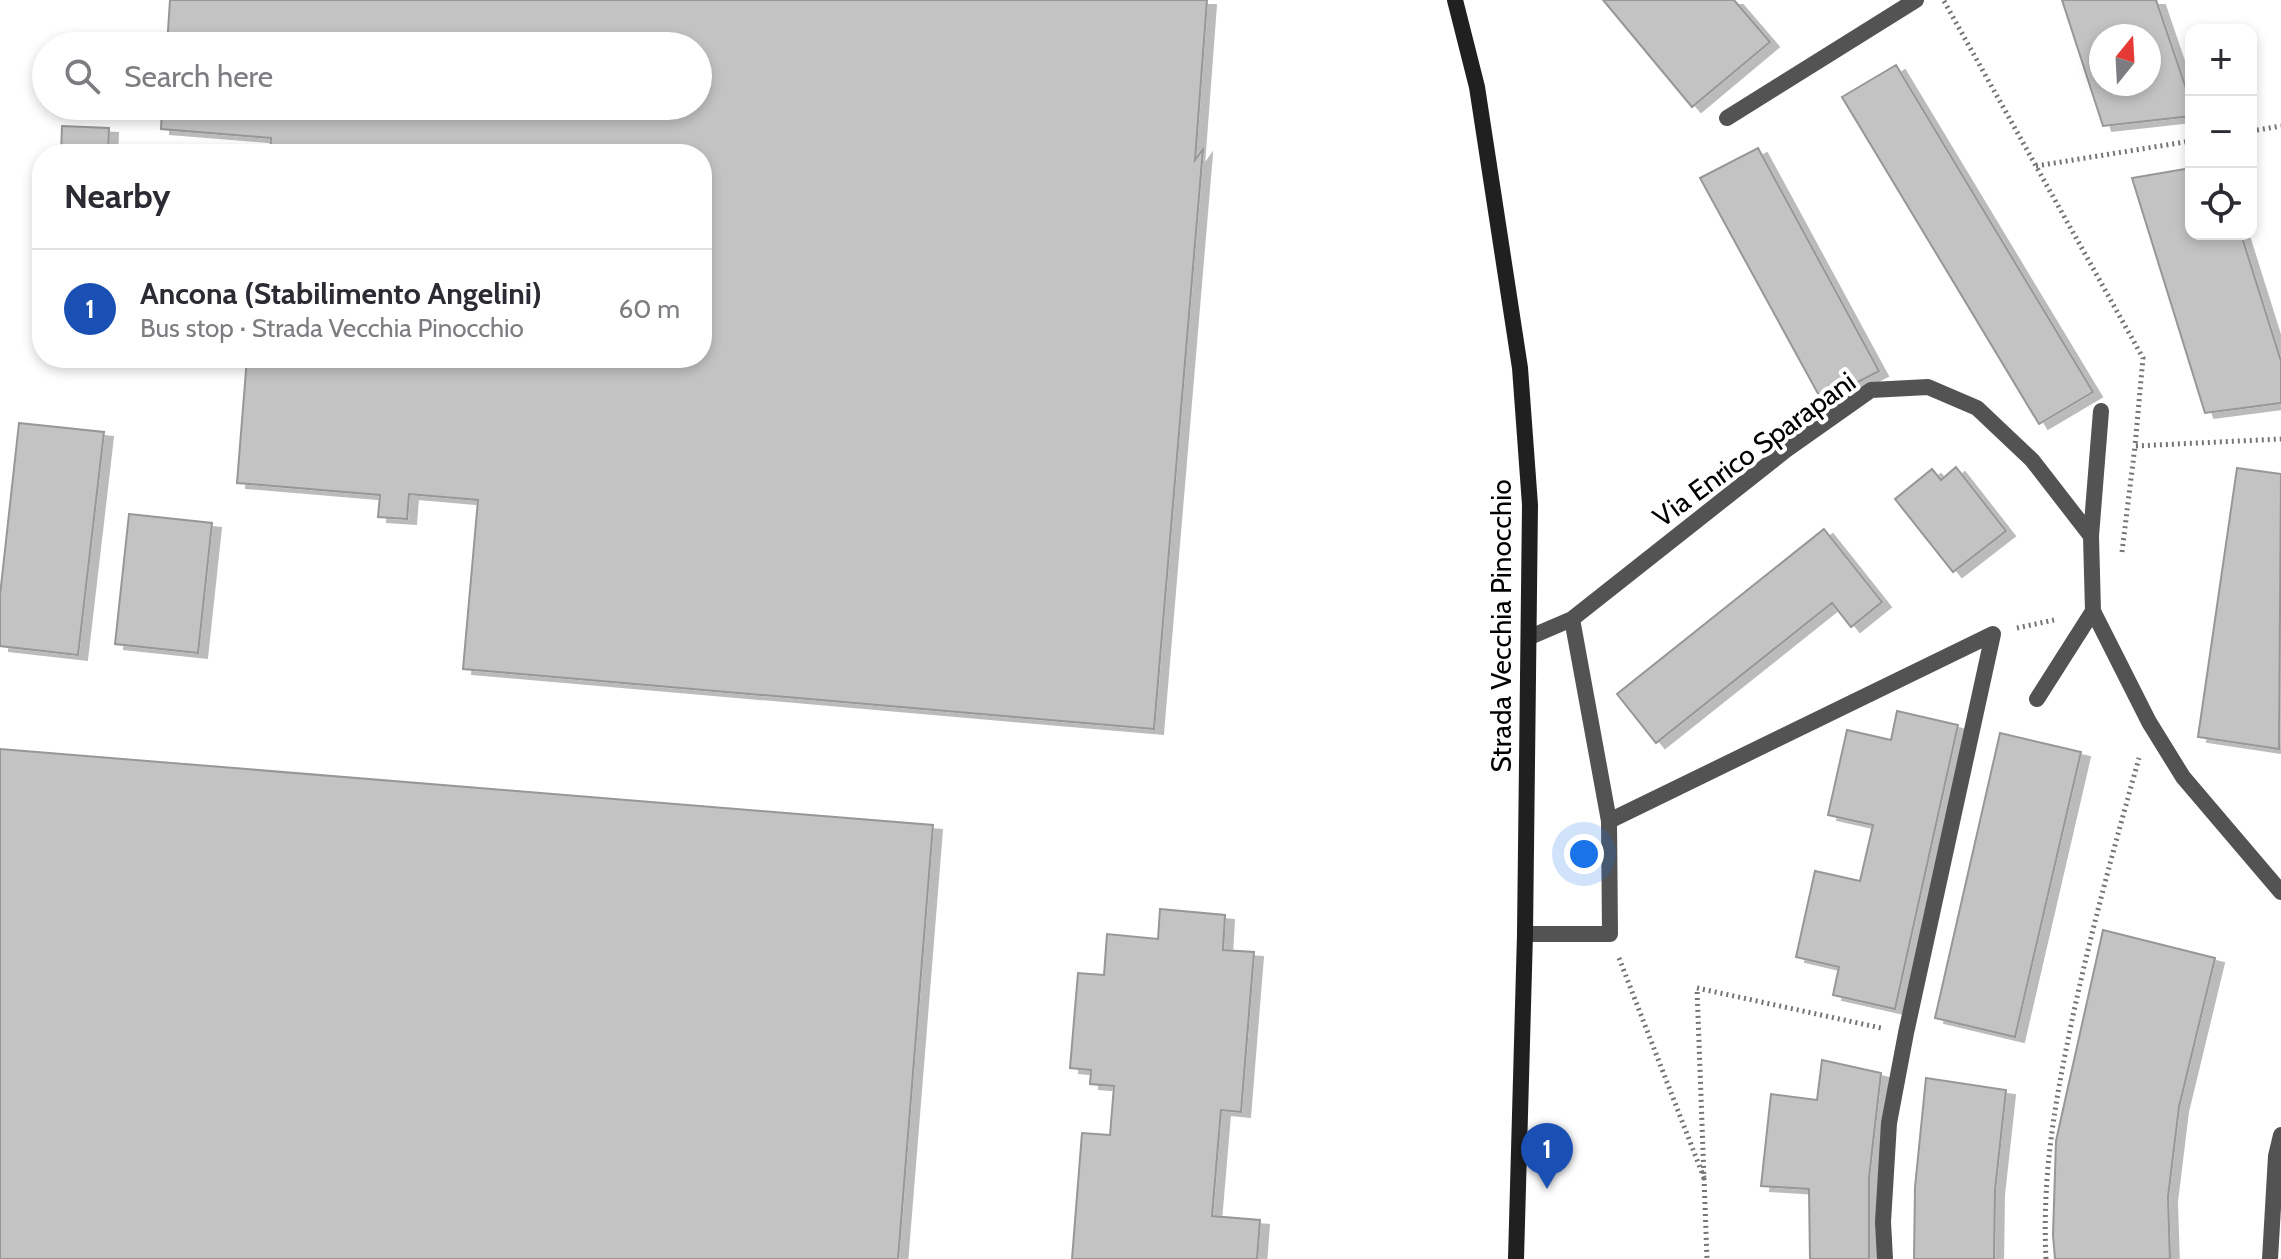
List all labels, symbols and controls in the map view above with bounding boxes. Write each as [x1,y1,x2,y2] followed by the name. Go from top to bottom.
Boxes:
[2089,24,2161,96] north arrow
[2185,24,2257,240] map controls
[2185,24,2257,96] button: +
[32,32,712,120] search box
[60,54,104,98] icon: search
[124,58,273,95] text: Search here
[2185,96,2257,168] button: −
[2185,168,2257,240] button: locate
[64,175,171,217] text: Nearby
[140,275,542,312] text: Ancona (Stabilimento Angelini)
[85,293,95,325] text: 1
[618,293,680,325] text: 60 m
[140,312,524,344] text: Bus stop · Strada Vecchia Pinocchio
[1646,364,1862,534] street label: Via Enrico Sparapani
[1484,479,1518,773] street label: Strada Vecchia Pinocchio
[1564,834,1604,874] your location
[1521,1123,1573,1189] pin: 1

